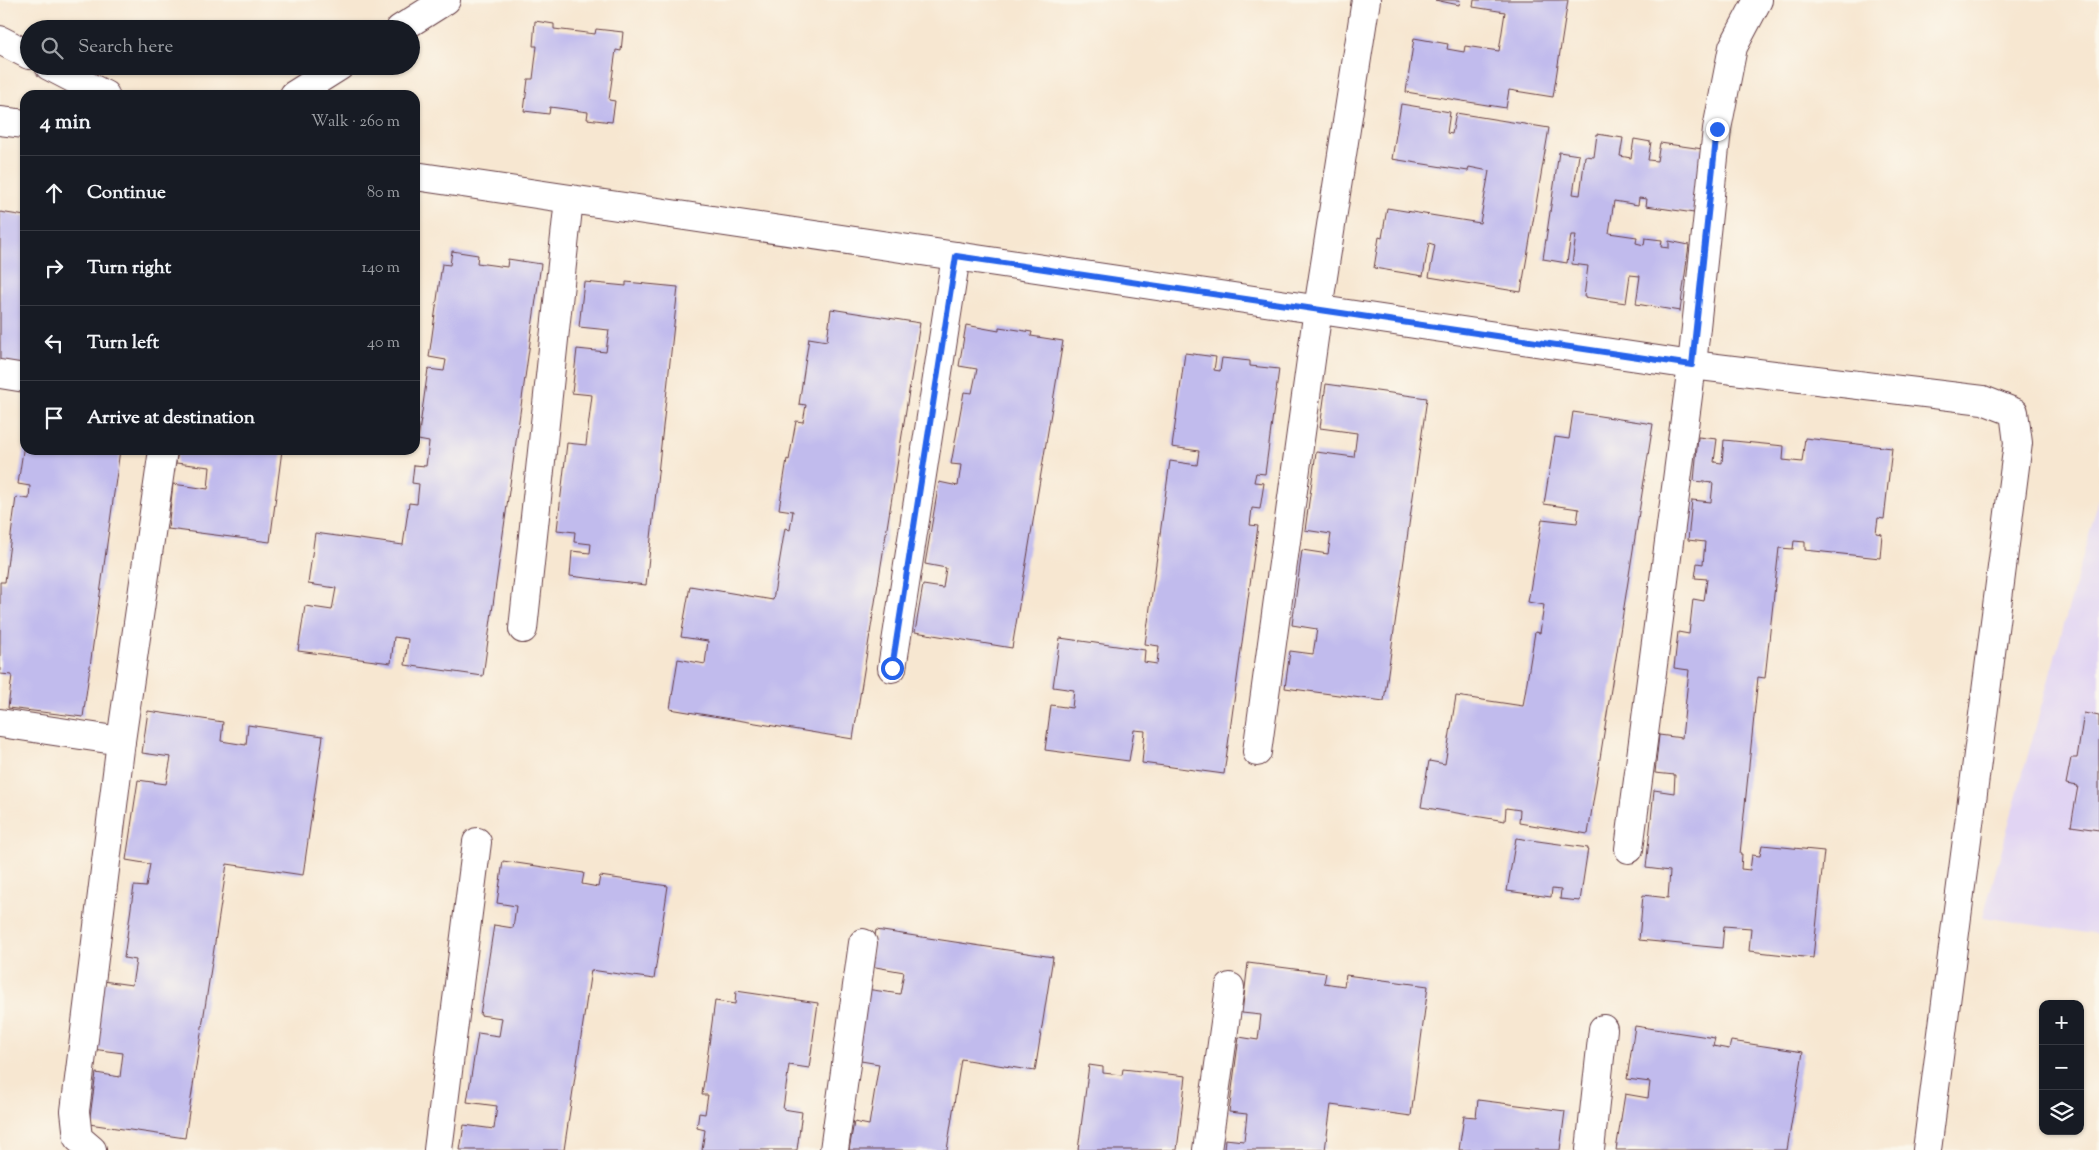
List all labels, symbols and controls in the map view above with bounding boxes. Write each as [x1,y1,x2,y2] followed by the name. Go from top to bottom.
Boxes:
[20,20,420,75] search box
[38,34,66,62] icon: search
[78,34,173,61] text: Search here
[40,108,91,138] text: 4 min
[311,111,400,134] text: Walk · 260 m
[1706,118,1729,141] route end
[40,179,68,207] icon: ahead
[87,180,166,207] text: Continue
[367,182,400,205] text: 80 m
[40,254,68,282] icon: right
[87,255,171,282] text: Turn right
[362,257,400,280] text: 140 m
[40,329,68,357] icon: left
[87,330,159,357] text: Turn left
[367,332,400,355] text: 40 m
[40,404,68,432] icon: arrive
[87,405,255,432] text: Arrive at destination
[881,657,904,680] route start
[2039,1000,2084,1135] map controls
[2039,1000,2084,1045] button: +
[2039,1045,2084,1090] button: −
[2039,1090,2084,1135] button: layers

